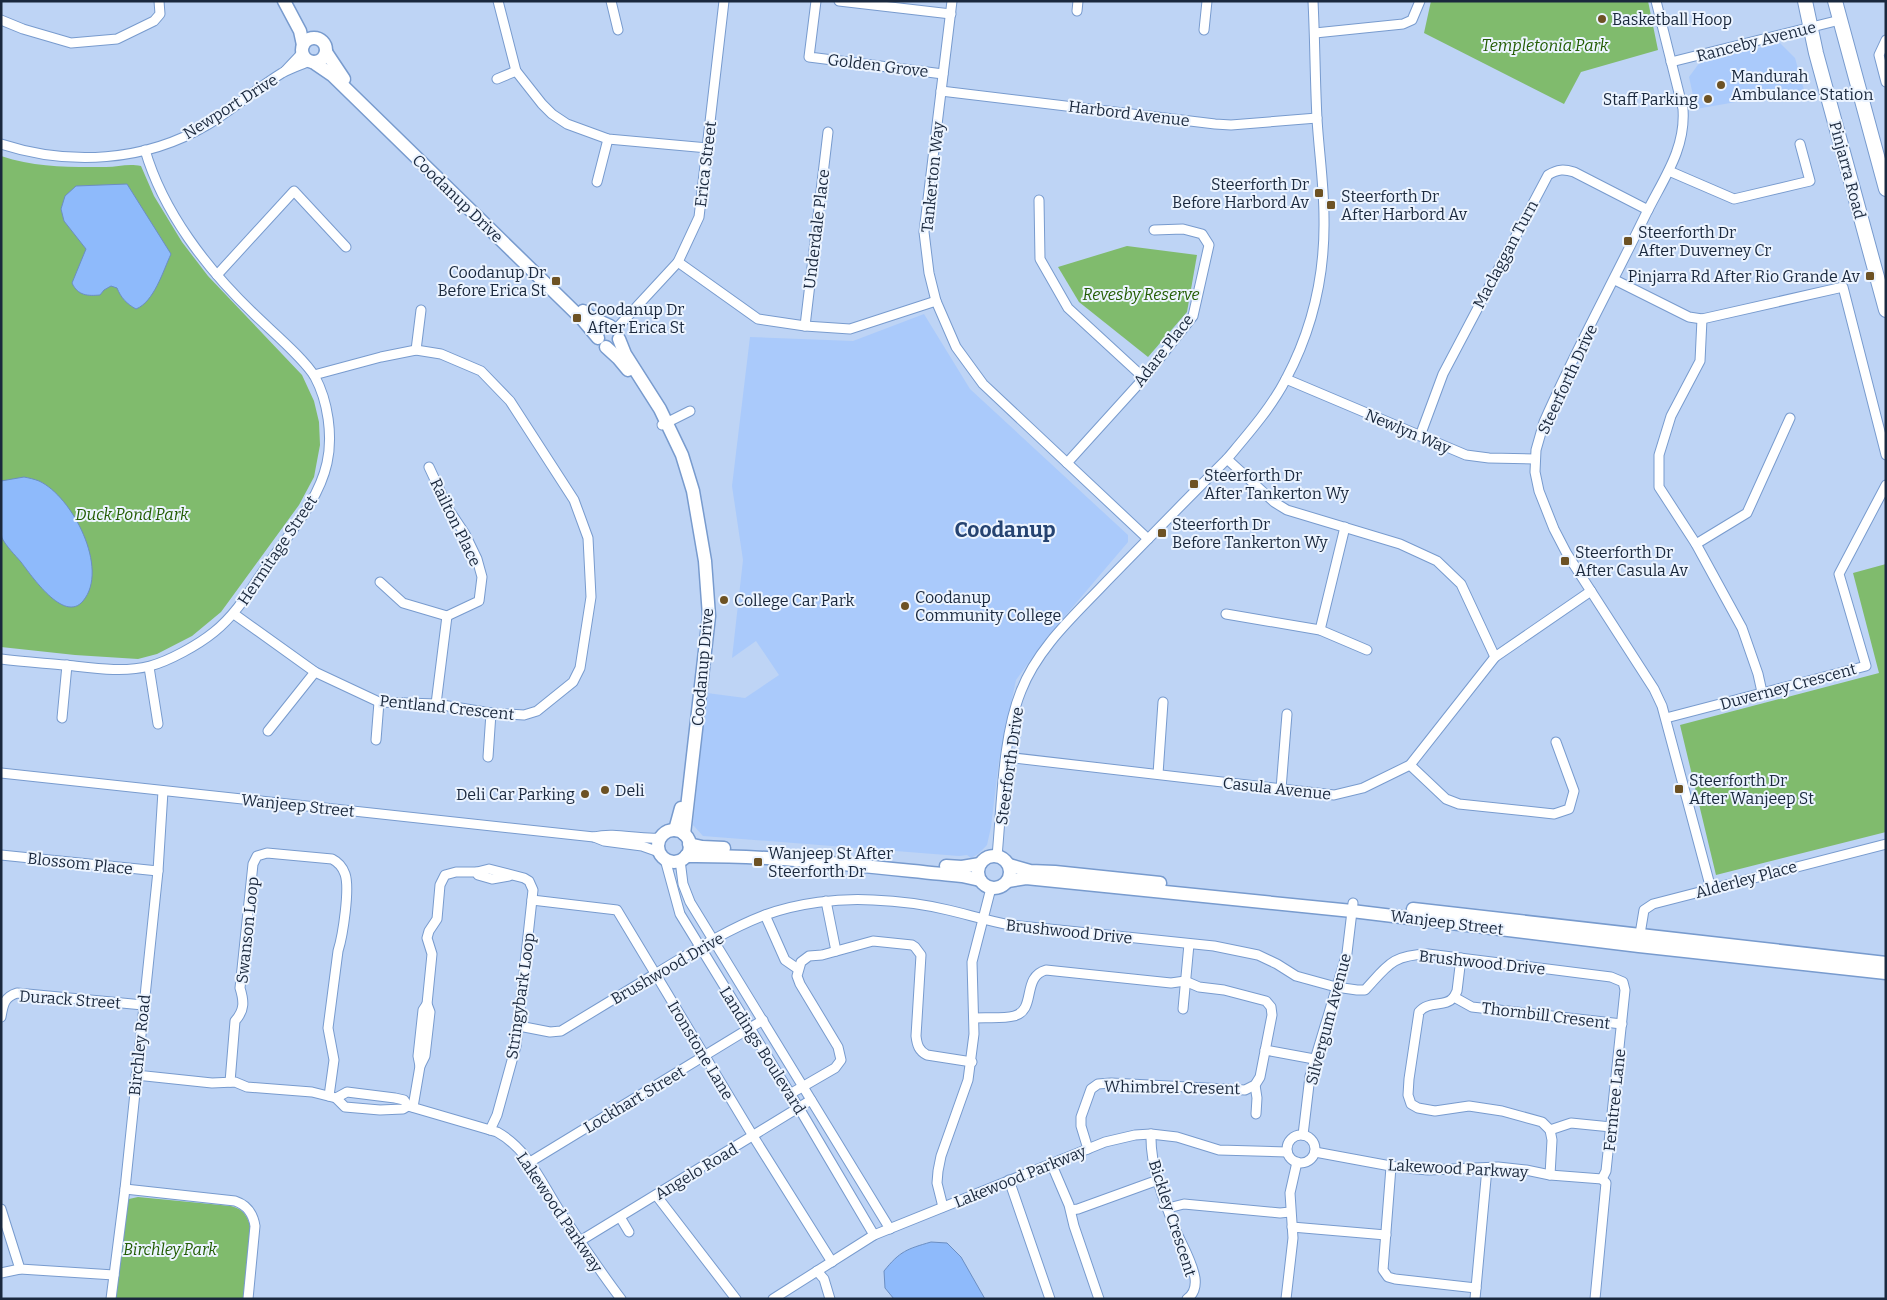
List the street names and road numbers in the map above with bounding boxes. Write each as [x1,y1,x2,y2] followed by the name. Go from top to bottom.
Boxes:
[1694,17,1818,66] street label: Ranceby Avenue
[826,50,929,81] street label: Golden Grove
[180,70,281,143] street label: Newport Drive
[1067,97,1191,130] street label: Harbord Avenue
[1825,119,1870,222] street label: Pinjarra Road
[691,120,720,208] street label: Erica Street
[917,120,948,234] street label: Tankerton Way
[408,150,507,246] street label: Coodanup Drive
[800,168,833,290] street label: Underdale Place
[1469,197,1542,312] street label: Maclaggan Turn
[1129,310,1198,390] street label: Adare Place
[1534,321,1601,437] street label: Steerforth Drive
[1362,405,1454,458] street label: Newlyn Way
[426,475,485,569] street label: Railton Place
[234,492,321,609] street label: Hermitage Street
[688,607,717,727] street label: Coodanup Drive
[1718,659,1859,714] street label: Duverney Crescent
[379,691,515,724] street label: Pentland Crescent
[992,706,1027,826] street label: Steerforth Drive
[1222,773,1332,804] street label: Casula Avenue
[240,790,356,821] street label: Wanjeep Street
[26,849,134,878] street label: Blossom Place
[1693,857,1799,902] street label: Alderley Place
[232,876,263,984] street label: Swanson Loop
[1389,906,1505,939] street label: Wanjeep Street
[1005,915,1133,948] street label: Brushwood Drive
[607,928,727,1008] street label: Brushwood Drive
[502,932,539,1061] street label: Stringybark Loop
[1418,946,1546,979] street label: Brushwood Drive
[1302,951,1355,1087] street label: Silvergum Avenue
[716,983,810,1118] street label: Landings Boulevard
[18,986,122,1013] street label: Durack Street
[125,993,154,1097] street label: Birchley Road
[663,997,738,1103] street label: Ironstone Lane
[1481,998,1612,1033] street label: Thornbill Cresent
[1600,1048,1629,1152] street label: Ferntree Lane
[580,1062,688,1137] street label: Lockhart Street
[1104,1077,1241,1098] street label: Whimbrel Cresent
[651,1139,742,1204] street label: Angelo Road
[951,1141,1089,1212] street label: Lakewood Parkway
[512,1149,607,1276] street label: Lakewood Parkway
[1387,1155,1529,1182] street label: Lakewood Parkway
[1145,1157,1200,1279] street label: Bickley Crescent

